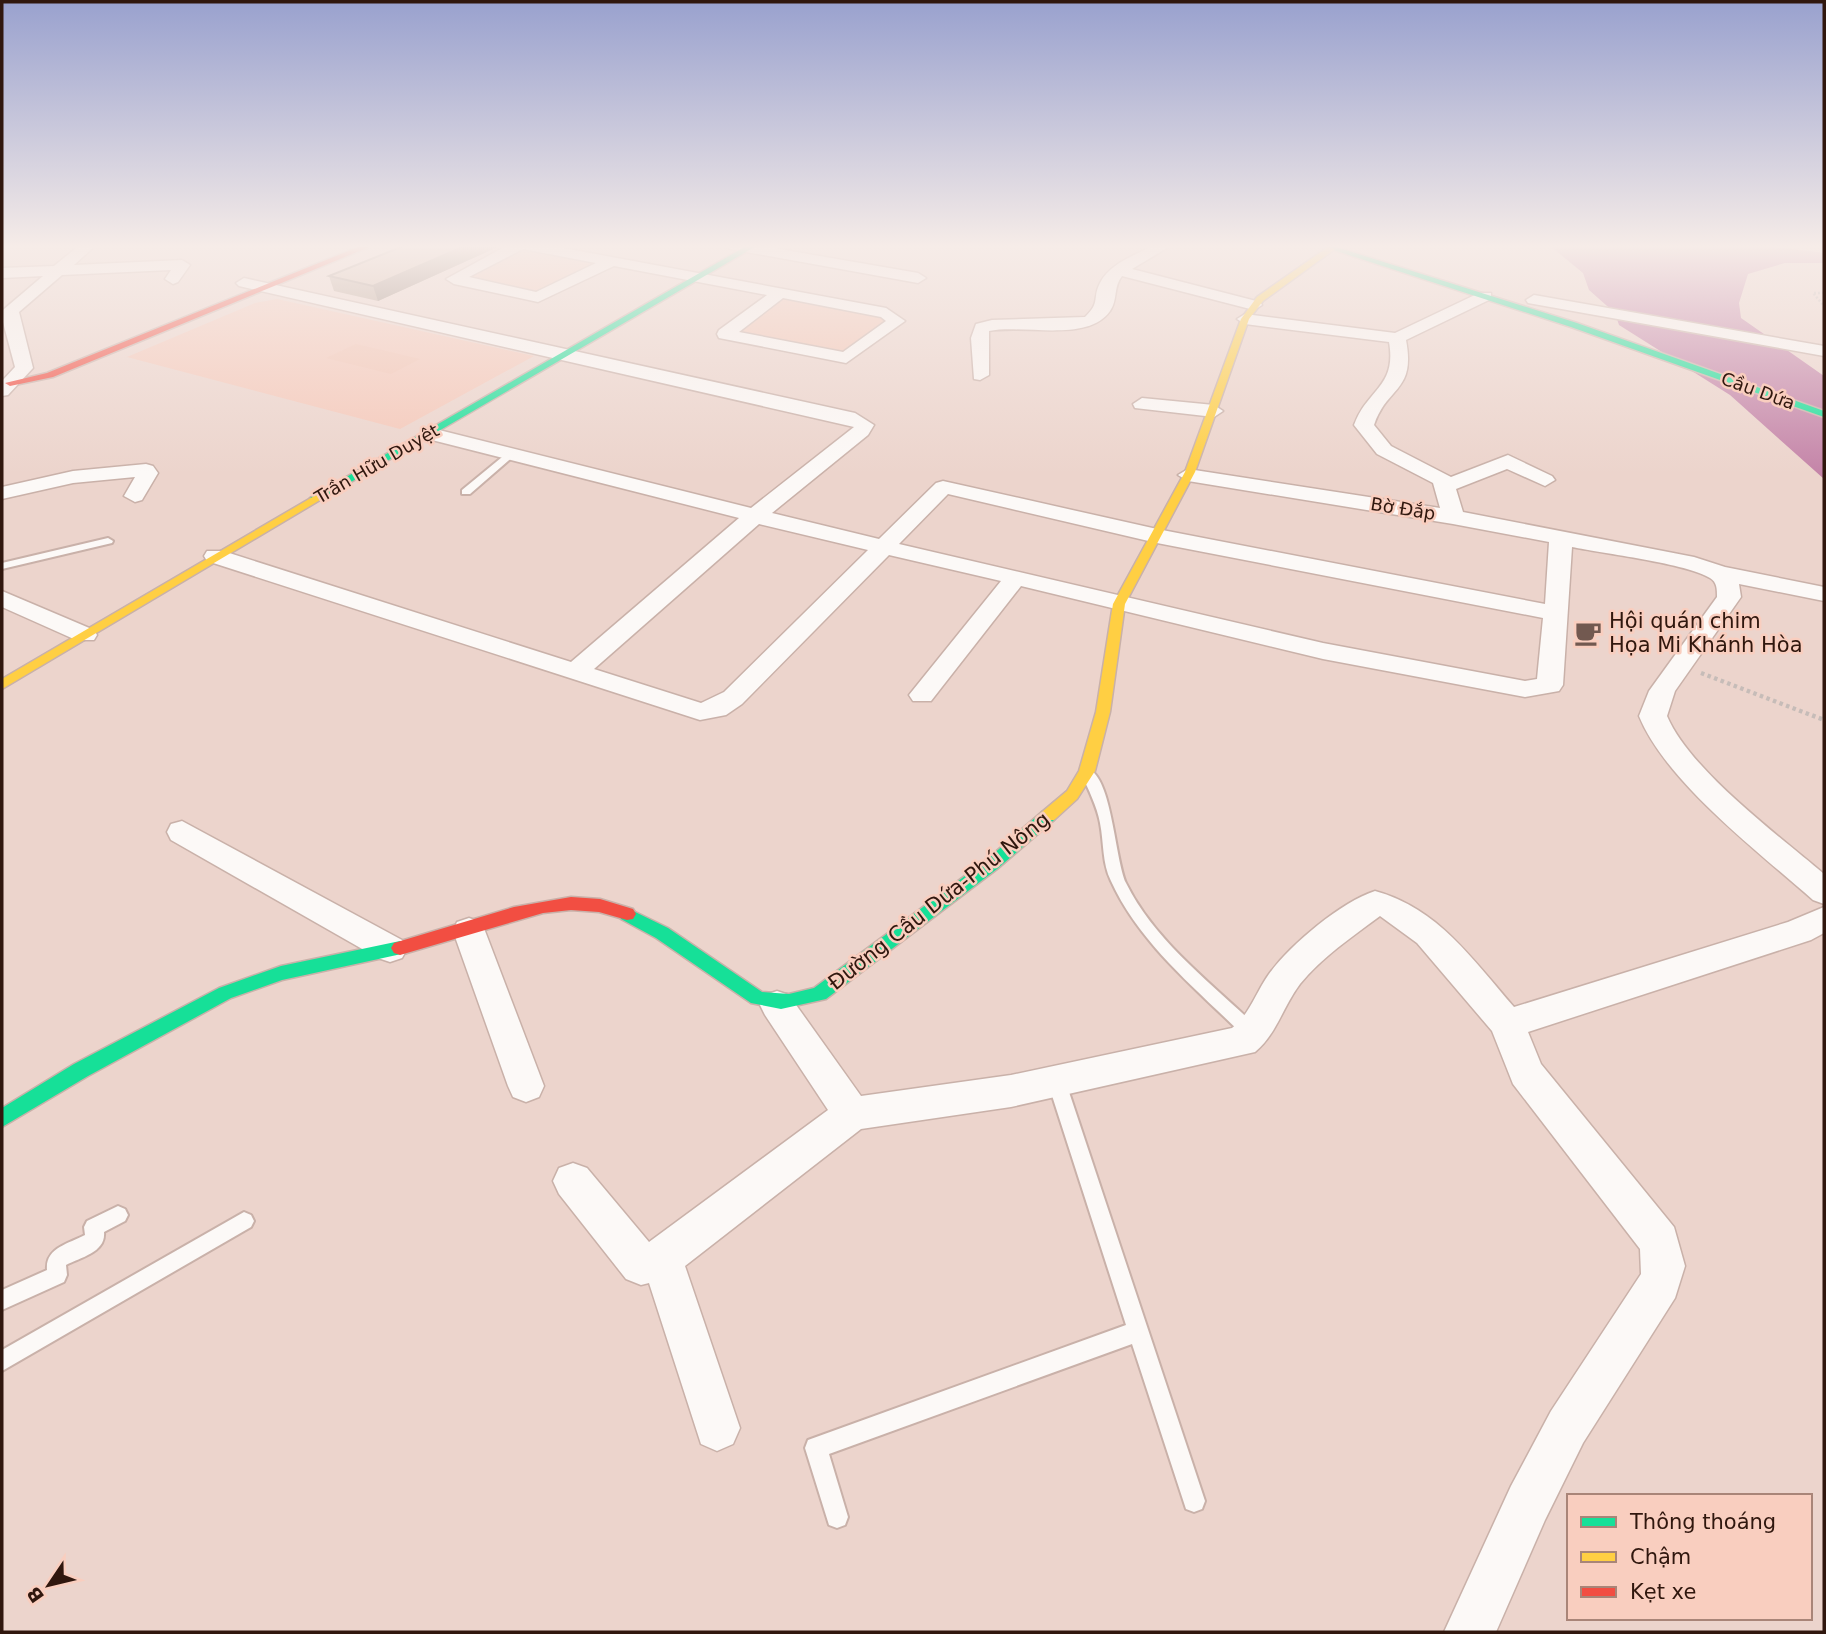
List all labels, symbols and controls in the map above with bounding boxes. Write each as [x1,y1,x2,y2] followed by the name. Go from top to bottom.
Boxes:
[1718,367,1798,414] street label: Cầu Dứa
[310,419,443,508] street label: Trần Hữu Duyệt
[1369,493,1437,524] street label: Bờ Đắp
[1609,609,1803,657] place label: Hội quán chim Họa Mi Khánh Hòa
[1573,618,1603,648] cafe icon: Hội quán chim Họa Mi Khánh Hòa
[824,807,1054,995] street label: Đường Cầu Dứa-Phú Nông
[1567,1494,1812,1620] legend
[1629,1510,1776,1534] text: Thông thoáng
[1630,1545,1691,1569] text: Chậm
[14,1550,84,1620] north arrow
[1630,1580,1696,1604] text: Kẹt xe
[22,1583,48,1607] text: B

